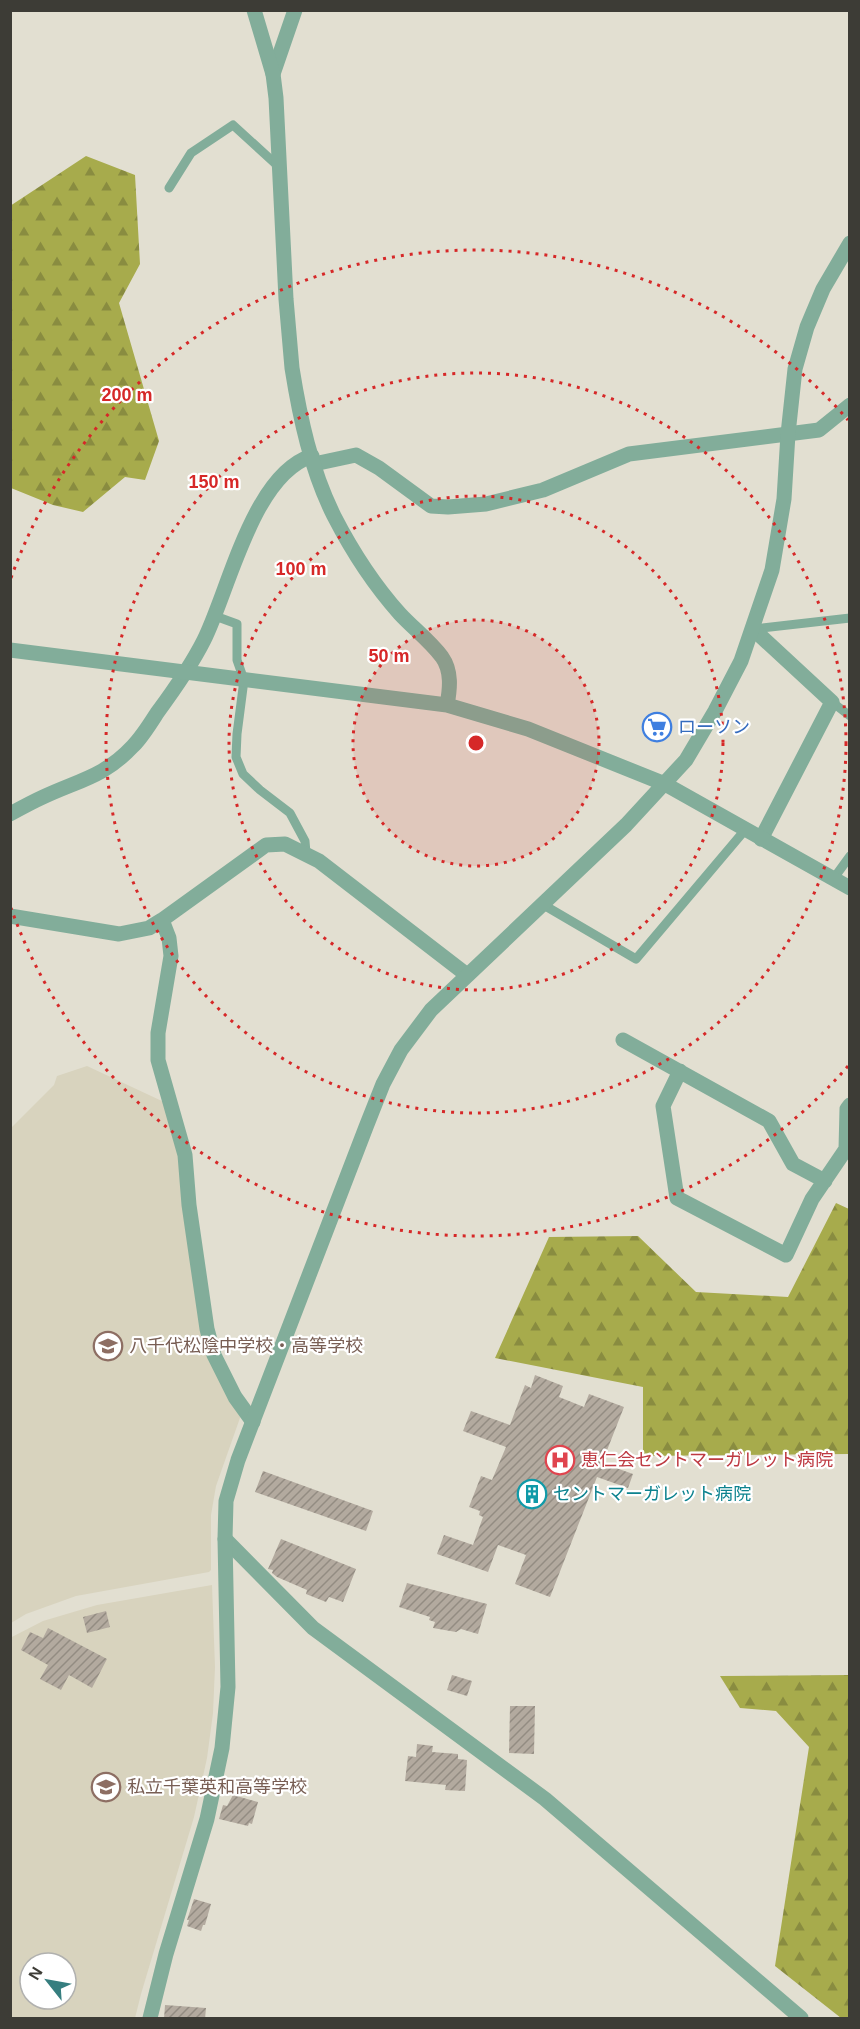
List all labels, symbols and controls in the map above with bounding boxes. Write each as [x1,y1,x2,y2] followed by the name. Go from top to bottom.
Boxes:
[101,385,153,405] text: 200 m
[188,472,240,492] text: 150 m
[275,559,327,579] text: 100 m
[368,646,410,666] text: 50 m
[641,711,673,743] supermarket icon: ローソン
[678,717,750,737] place label: ローソン
[466,733,486,753] centre of rings
[92,1330,124,1362] school or university icon: 八千代松陰中学校・高等学校
[129,1336,363,1356] place label: 八千代松陰中学校・高等学校
[544,1444,576,1476] hospital icon: 恵仁会セントマーガレット病院
[581,1450,833,1470] place label: 恵仁会セントマーガレット病院
[516,1478,548,1510] building icon: セントマーガレット病院
[553,1484,751,1504] place label: セントマーガレット病院
[90,1771,122,1803] school or university icon: 私立千葉英和高等学校
[127,1777,307,1797] place label: 私立千葉英和高等学校
[18,1951,78,2011] north arrow
[25,1964,46,1983] text: N

